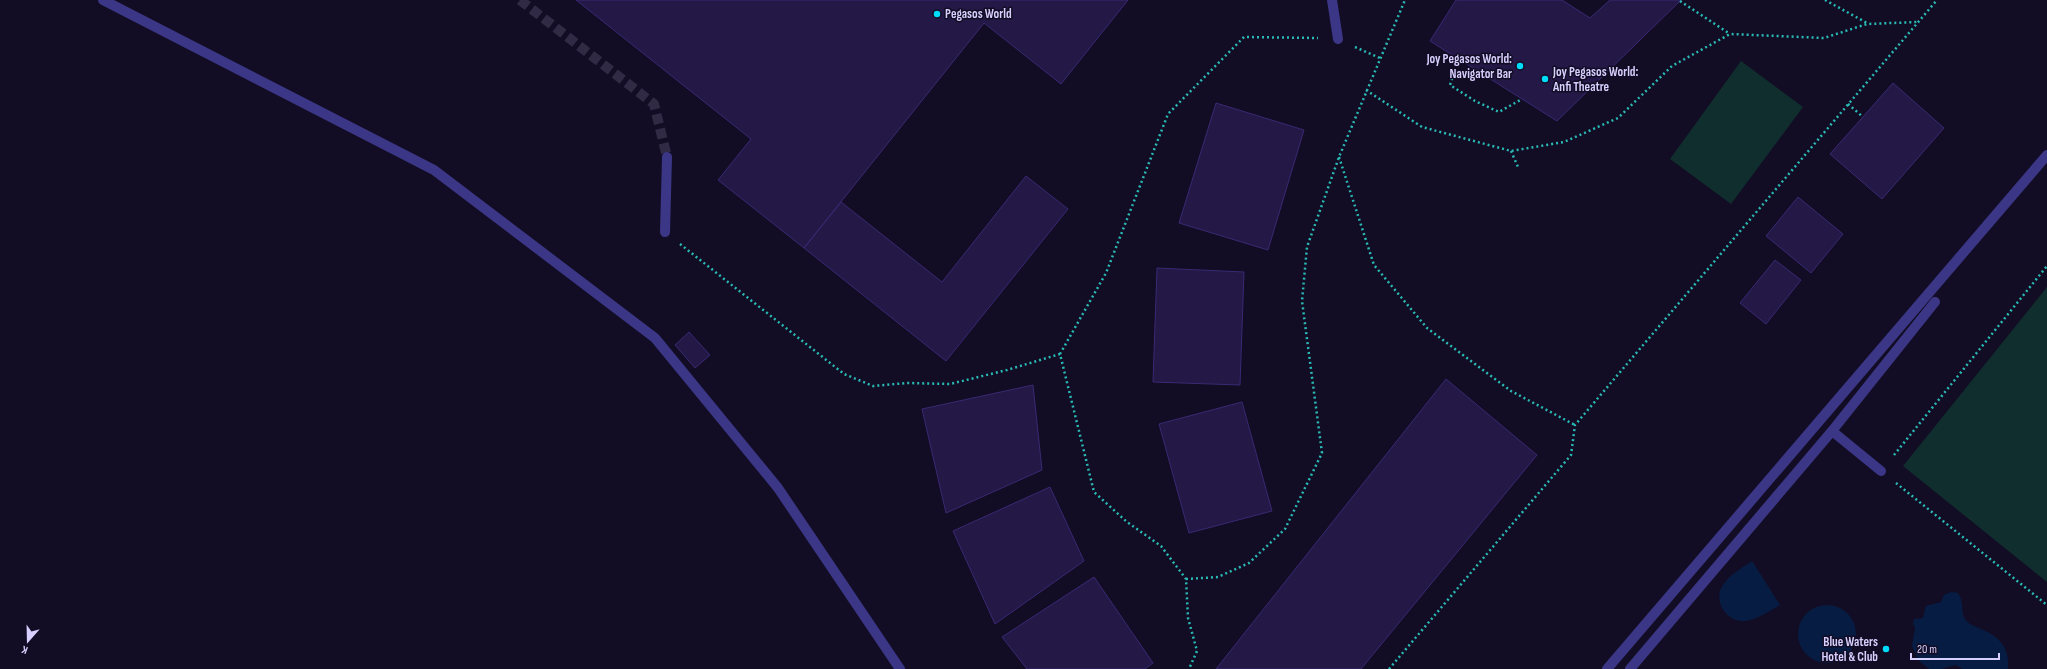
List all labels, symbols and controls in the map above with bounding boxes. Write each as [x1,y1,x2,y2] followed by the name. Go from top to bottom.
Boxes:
[945,6,1012,22] place label: Pegasos World
[932,9,942,19] marker: Pegasos World
[1426,51,1512,82] place label: Joy Pegasos World: Navigator Bar
[1515,61,1525,71] marker: Joy Pegasos World: Navigator Bar
[1552,64,1638,95] place label: Joy Pegasos World: Anfi Theatre
[1540,74,1550,84] marker: Joy Pegasos World: Anfi Theatre
[8,621,48,661] north arrow
[1821,634,1878,665] place label: Blue Waters Hotel & Club
[1911,635,1999,661] scale bar
[1917,642,1937,657] text: 20 m
[19,643,30,657] text: K
[1881,644,1891,654] marker: Blue Waters Hotel & Club

